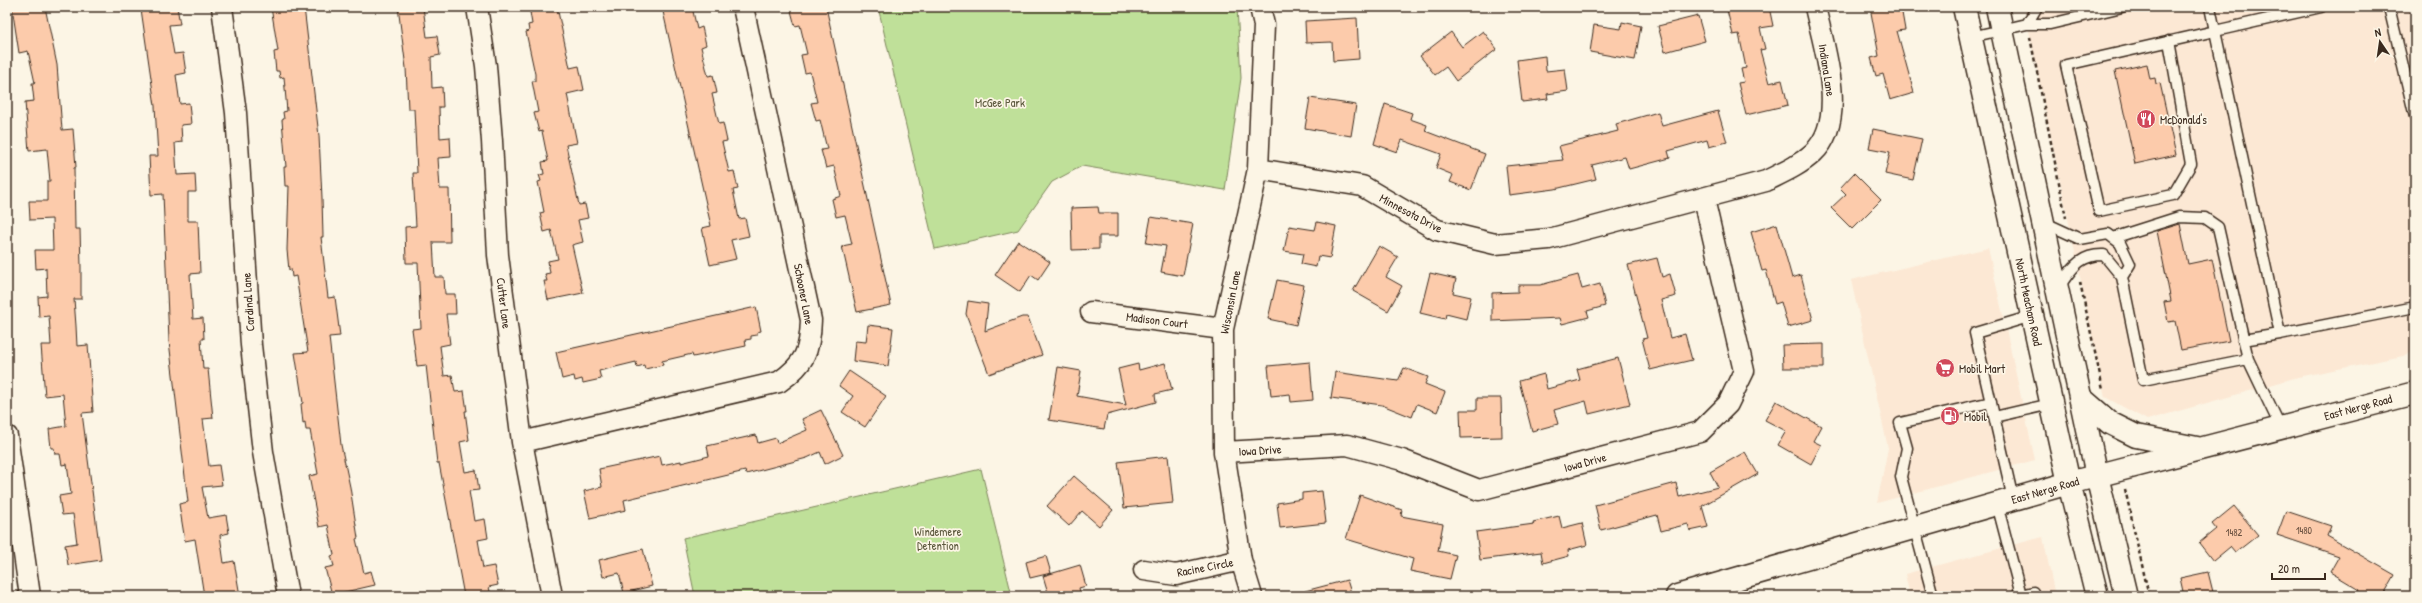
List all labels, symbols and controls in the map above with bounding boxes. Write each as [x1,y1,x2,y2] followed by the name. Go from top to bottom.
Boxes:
[2360,22,2400,62] north arrow
[2373,25,2382,40] text: N
[1814,43,1840,98] street label: Indiana Lane
[975,94,1025,111] park label: McGee Park
[2135,108,2157,130] restaurant icon: McDonald's
[2160,111,2207,128] place label: McDonald's
[1377,189,1446,237] street label: Minnesota Drive
[2011,257,2047,348] street label: North Meacham Road
[790,262,818,326] street label: Schooner Lane
[1216,269,1245,335] street label: Wisconsin Lane
[237,272,259,332] street label: Cardinal Lane
[492,277,516,330] street label: Cutter Lane
[1125,308,1190,332] street label: Madison Court
[1934,357,1956,379] supermarket icon: Mobil Mart
[1959,360,2006,377] place label: Mobil Mart
[2322,390,2394,424] street label: East Nerge Road
[1939,405,1961,427] fuel station icon: Mobil
[1964,408,1988,425] place label: Mobil
[1238,440,1282,460] street label: Iowa Drive
[1562,448,1608,476] street label: Iowa Drive
[2009,472,2081,508] street label: East Nerge Road
[914,523,962,554] park label: Windemere Detention
[2296,524,2313,537] house number: 1480
[2226,526,2243,539] house number: 1482
[1175,553,1235,581] street label: Racine Circle
[2272,555,2325,581] scale bar
[2278,560,2300,577] text: 20 m

